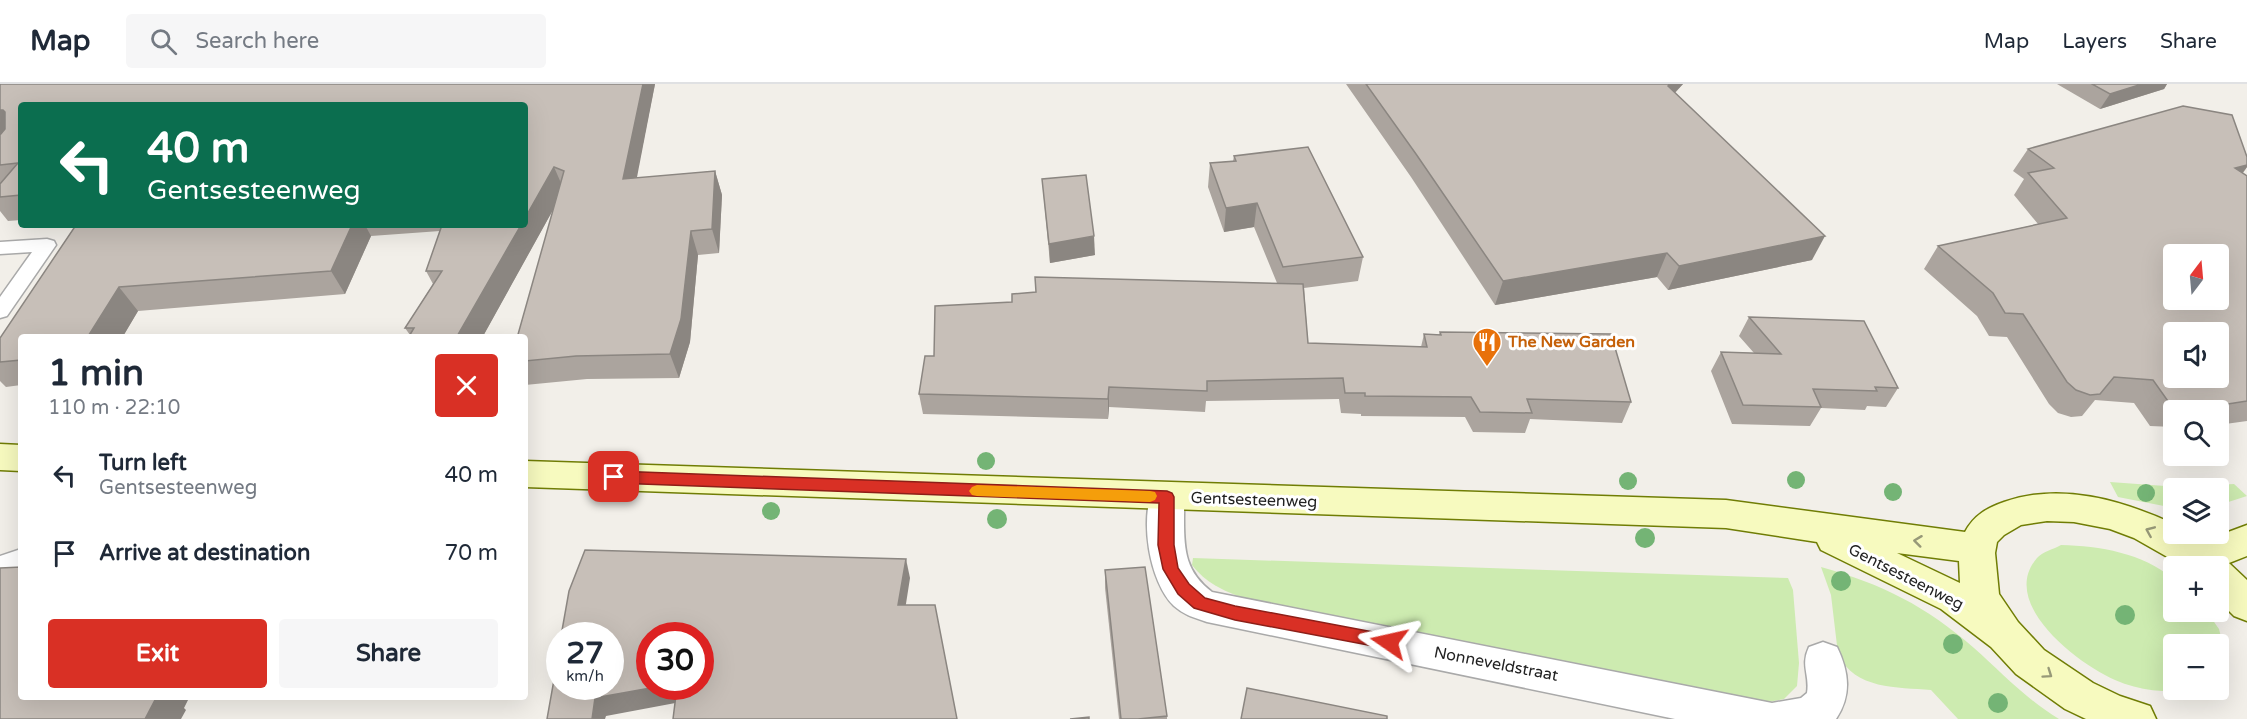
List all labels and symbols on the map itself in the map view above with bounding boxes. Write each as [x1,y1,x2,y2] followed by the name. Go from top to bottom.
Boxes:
[2163,244,2229,310] north arrow
[1471,326,1503,368] restaurant icon: The New Garden
[1507,332,1635,352] place label: The New Garden
[588,451,639,502] pin
[1190,488,1318,512] street label: Gentsesteenweg
[2145,526,2156,538] one-way arrow
[1914,536,1923,548] one-way arrow
[1845,539,1967,615] street label: Gentsesteenweg
[1357,610,1421,674] position arrow
[636,622,714,700] speed limit sign: 30
[1432,642,1560,686] street label: Nonneveldstraat
[2041,667,2052,678] one-way arrow

